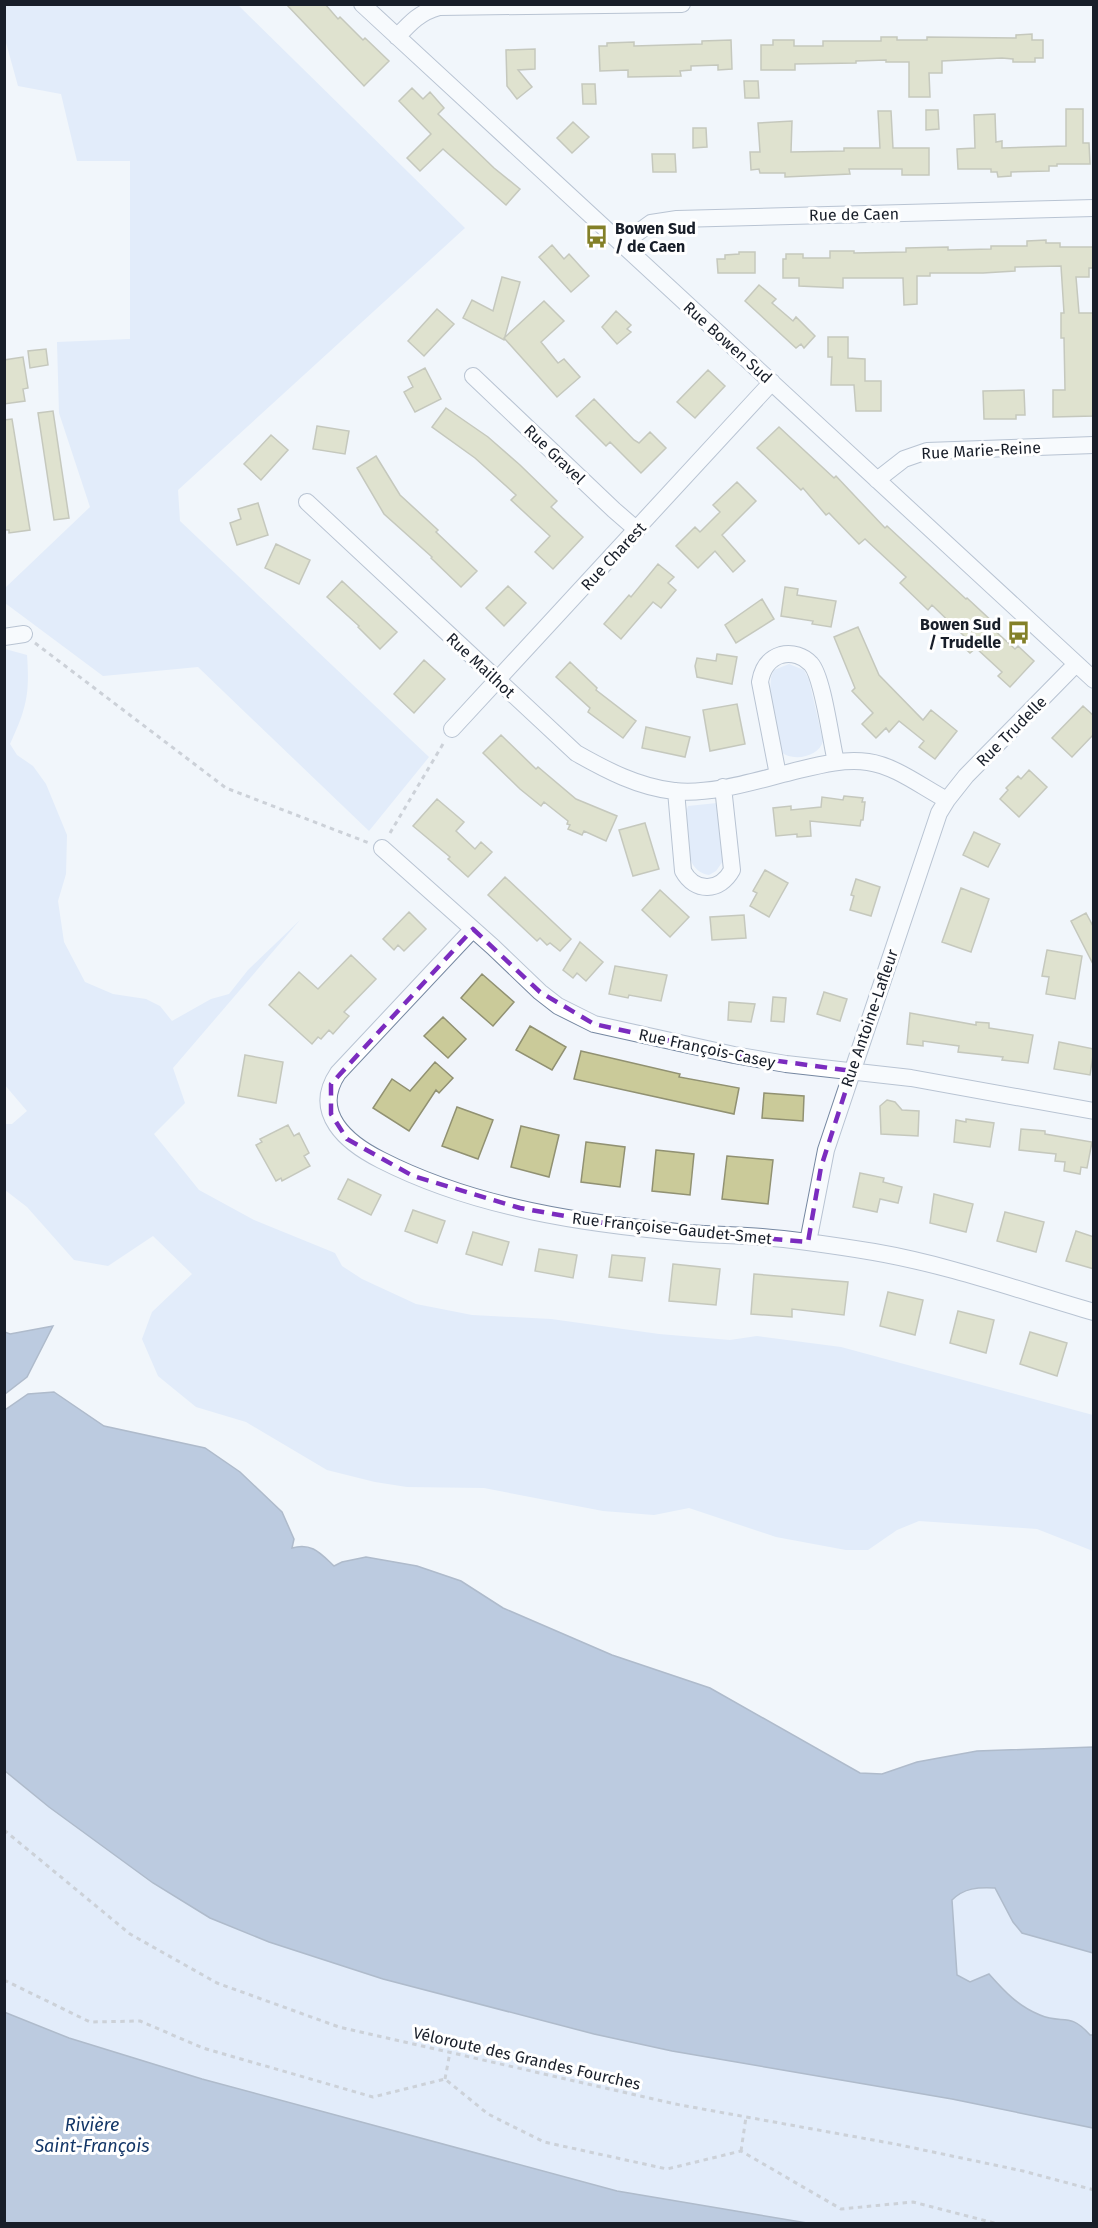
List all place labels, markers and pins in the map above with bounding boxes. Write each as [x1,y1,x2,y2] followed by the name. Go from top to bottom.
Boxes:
[615,219,696,256] place label: Bowen Sud / de Caen
[584,224,610,250] bus stop icon: Bowen Sud / de Caen
[920,615,1001,652] place label: Bowen Sud / Trudelle
[1006,620,1032,646] bus stop icon: Bowen Sud / Trudelle

